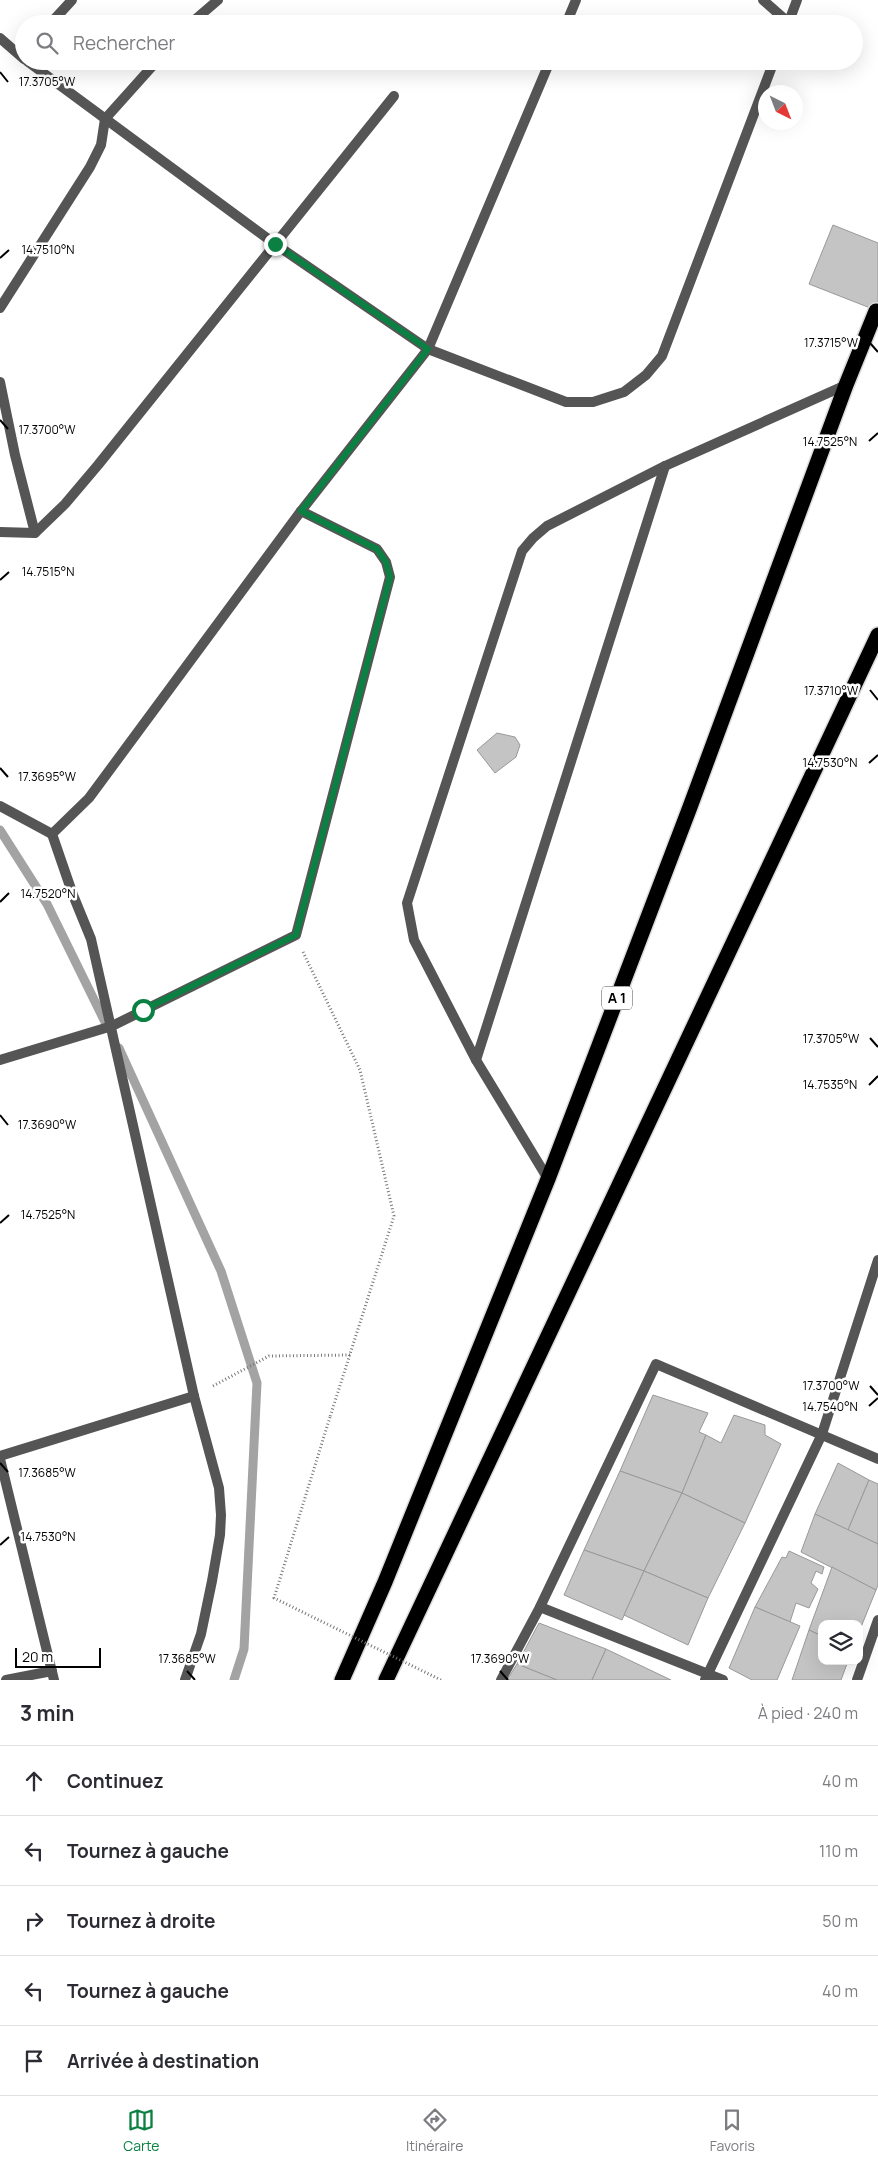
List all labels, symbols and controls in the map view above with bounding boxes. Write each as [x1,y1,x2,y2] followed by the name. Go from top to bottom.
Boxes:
[15,15,863,70] search box
[33,29,61,57] icon: search
[73,30,175,56] text: Rechercher
[19,73,76,90] text: 17.3705°W
[758,85,803,130] north arrow
[264,233,287,256] route end
[21,241,75,258] text: 14.7510°N
[804,334,859,351] text: 17.3715°W
[19,421,76,438] text: 17.3700°W
[803,433,857,450] text: 14.7525°N
[22,563,74,580] text: 14.7515°N
[804,682,859,699] text: 17.3710°W
[802,754,858,771] text: 14.7530°N
[18,768,77,785] text: 17.3695°W
[21,885,75,902] text: 14.7520°N
[602,986,632,1010] road number: A 1
[132,999,155,1022] route start
[803,1030,860,1047] text: 17.3705°W
[803,1076,857,1093] text: 14.7535°N
[18,1116,77,1133] text: 17.3690°W
[21,1206,75,1223] text: 14.7525°N
[803,1377,860,1394] text: 17.3700°W
[802,1398,858,1415] text: 14.7540°N
[18,1464,77,1481] text: 17.3685°W
[20,1528,76,1545] text: 14.7530°N
[818,1620,863,1665] map controls
[818,1620,863,1665] button: layers
[15,1645,101,1668] scale bar
[22,1647,53,1666] text: 20 m
[158,1650,217,1667] text: 17.3685°W
[471,1650,530,1667] text: 17.3690°W
[20,1699,74,1727] text: 3 min
[758,1702,858,1724] text: À pied · 240 m
[20,1767,48,1795] icon: ahead
[67,1768,164,1794] text: Continuez
[822,1770,858,1792] text: 40 m
[20,1837,48,1865] icon: left
[67,1838,229,1864] text: Tournez à gauche
[819,1840,858,1862] text: 110 m
[20,1907,48,1935] icon: right
[67,1908,215,1934] text: Tournez à droite
[822,1910,858,1932] text: 50 m
[20,1977,48,2005] icon: left
[67,1978,229,2004] text: Tournez à gauche
[822,1980,858,2002] text: 40 m
[20,2047,48,2075] icon: arrive
[67,2048,259,2074] text: Arrivée à destination
[123,2106,160,2155] tab: Carte
[406,2106,463,2155] tab: Itinéraire
[710,2106,755,2155] tab: Favoris

